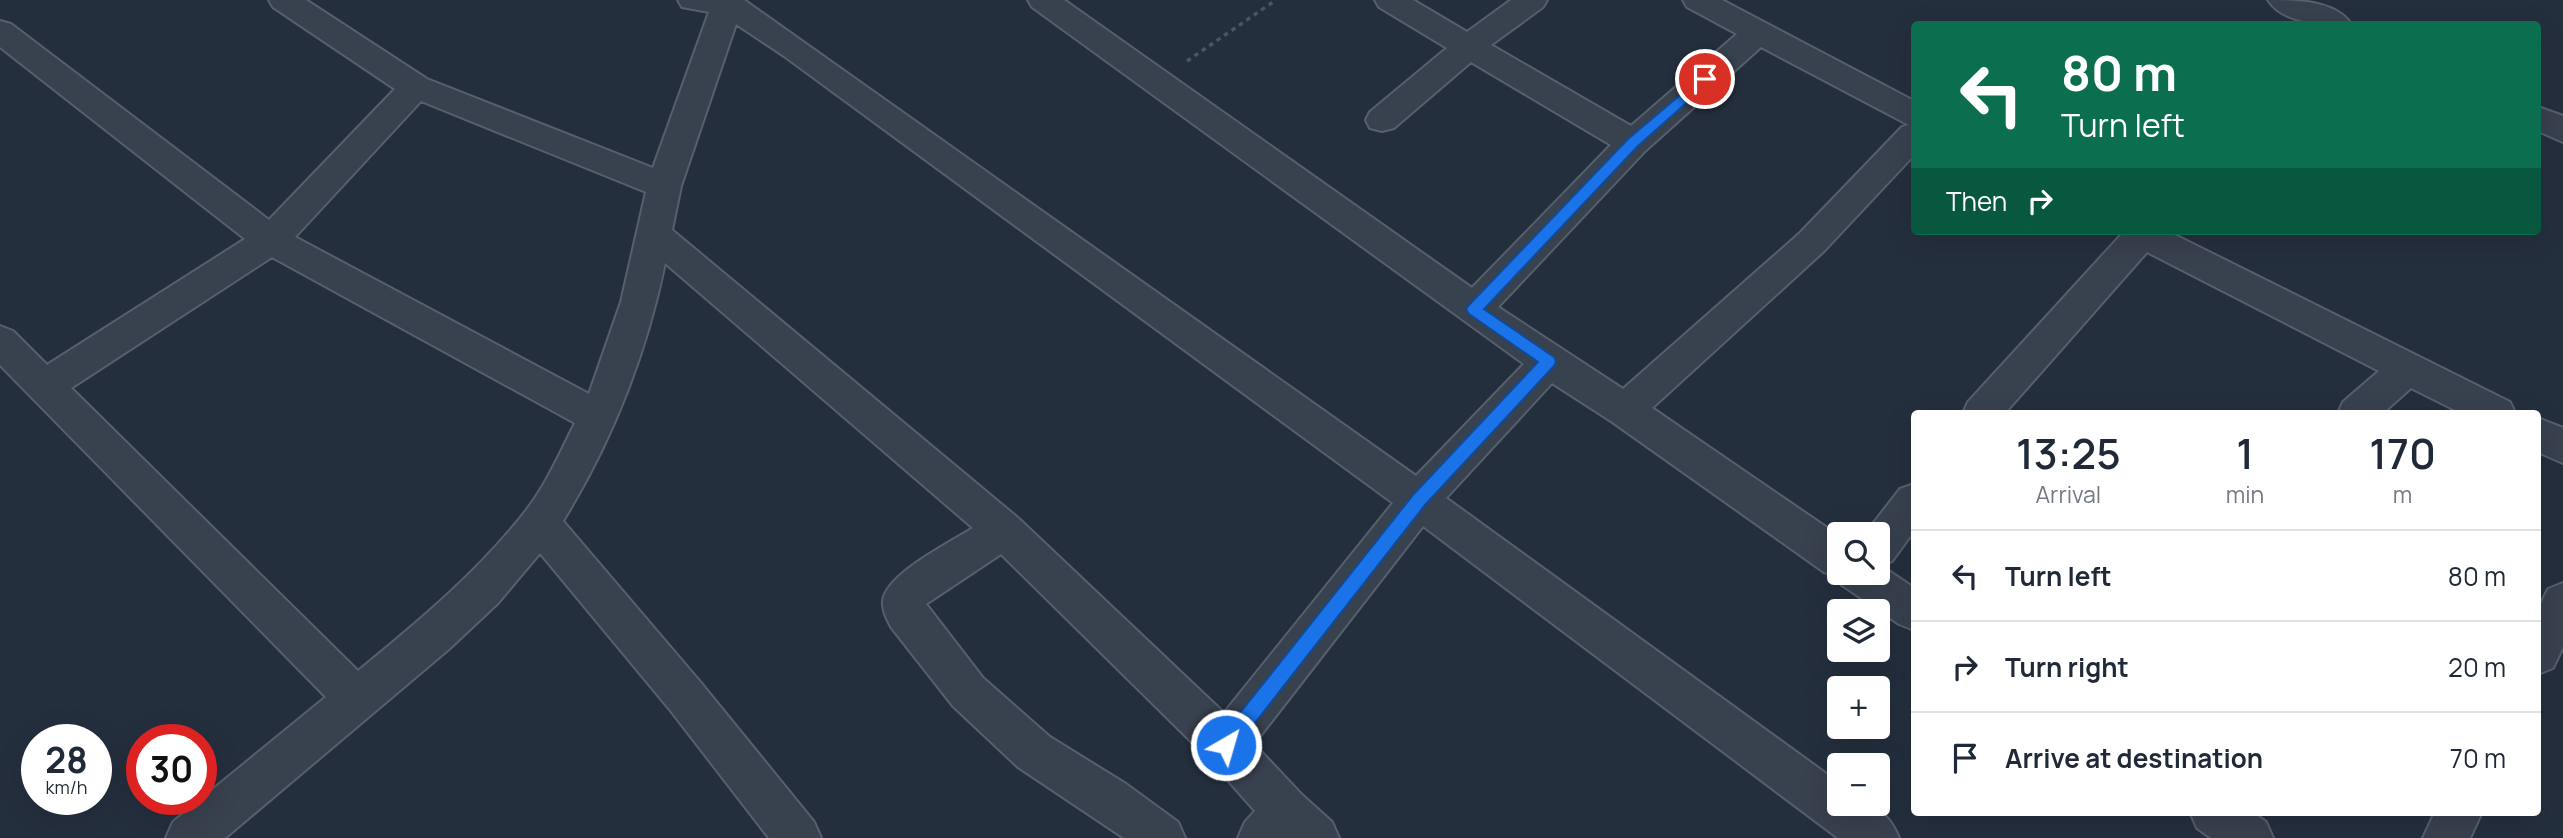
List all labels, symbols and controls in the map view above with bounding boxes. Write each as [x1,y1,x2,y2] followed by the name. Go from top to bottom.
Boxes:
[2061,39,2177,106] text: 80 m
[1675,49,1735,109] pin
[1946,49,2037,140] icon: left
[1686,60,1724,98] icon: arrive
[2061,103,2185,147] text: Turn left
[2021,182,2059,220] icon: right
[1946,183,2007,219] text: Then
[2016,424,2121,482] text: 13:25
[2236,424,2254,482] text: 1
[2369,424,2436,482] text: 170
[2036,478,2101,510] text: Arrival
[2226,478,2264,510] text: min
[2393,478,2412,510] text: m
[1827,522,1890,816] map controls
[1827,522,1890,585] button: search
[1946,557,1984,595] icon: left
[2005,558,2112,594] text: Turn left
[2448,558,2506,594] text: 80 m
[1827,599,1890,662] button: layers
[1946,648,1984,686] icon: right
[2005,649,2129,685] text: Turn right
[2448,649,2506,685] text: 20 m
[1827,676,1890,739] button: +
[1189,708,1263,782] position arrow
[126,724,217,815] speed limit sign: 30
[45,736,88,784] text: 28
[1946,739,1984,777] icon: arrive
[2005,740,2263,776] text: Arrive at destination
[2450,740,2506,776] text: 70 m
[1827,753,1890,816] button: −
[46,775,87,799] text: km/h

